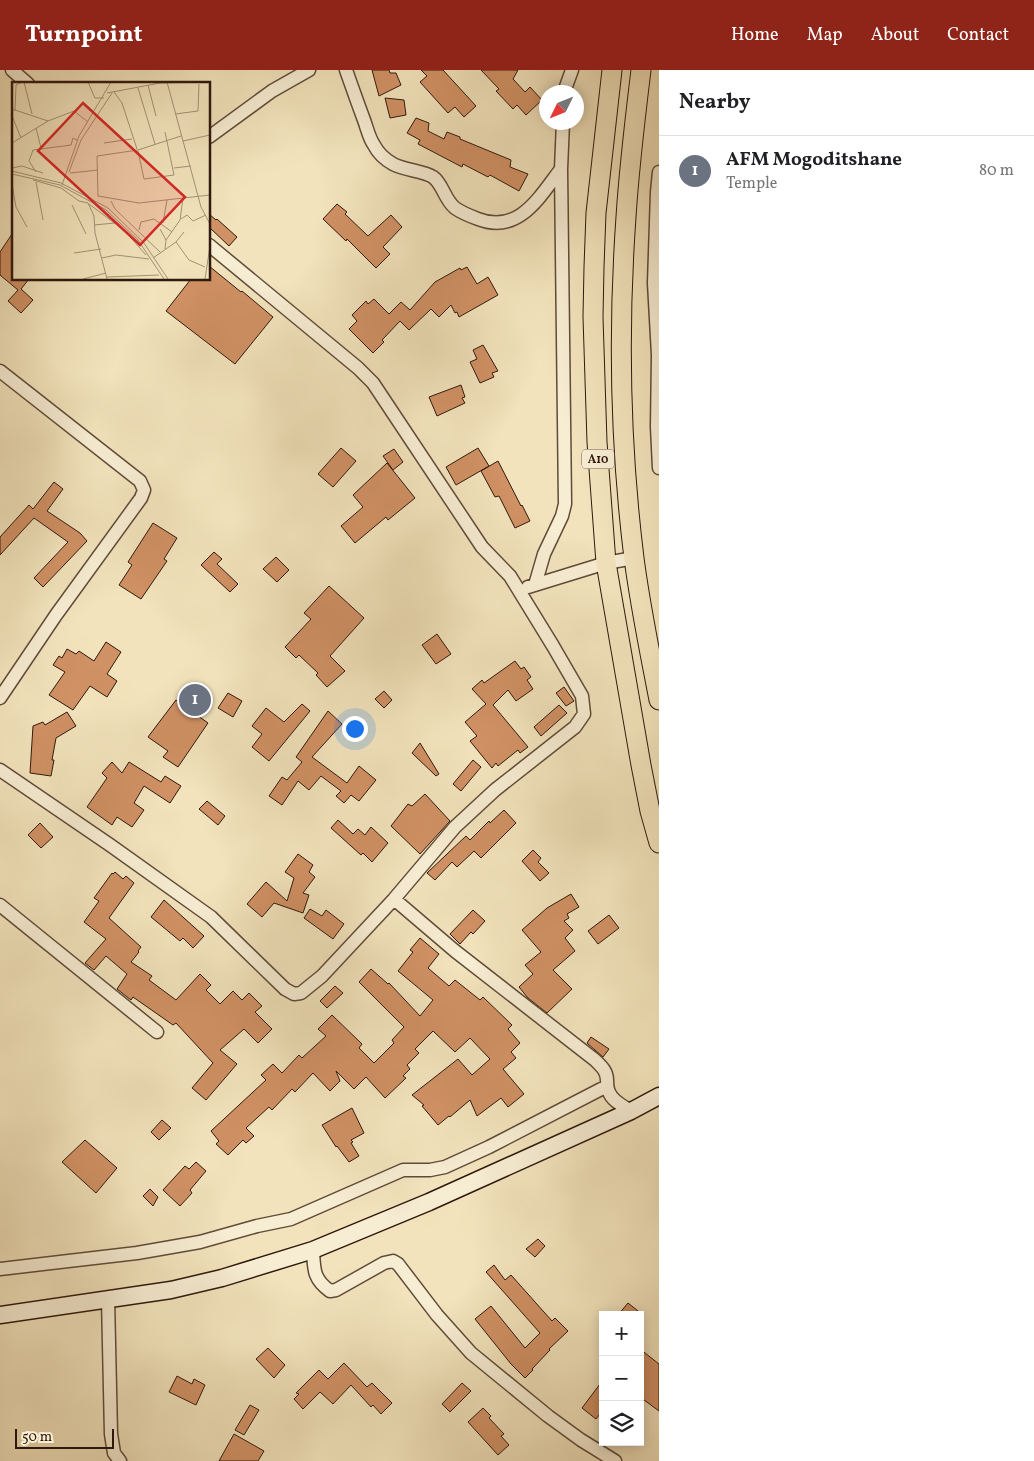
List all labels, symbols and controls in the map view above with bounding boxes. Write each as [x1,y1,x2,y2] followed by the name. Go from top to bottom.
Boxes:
[25,18,143,52] text: Turnpoint
[731,23,779,48] text: Home
[807,23,843,48] text: Map
[871,23,919,48] text: About
[947,23,1009,48] text: Contact
[12,82,210,280] inset map
[539,85,584,130] north arrow
[679,88,750,117] text: Nearby
[726,147,902,173] text: AFM Mogoditshane
[692,160,698,182] text: 1
[979,160,1014,182] text: 80 m
[726,173,777,195] text: Temple
[582,449,614,468] road number: A10
[179,681,211,719] pin: 1
[342,716,368,742] your location
[599,1311,644,1446] map controls
[599,1311,644,1356] button: +
[599,1356,644,1401] button: −
[599,1401,644,1446] button: layers
[15,1426,114,1449] scale bar
[22,1428,52,1447] text: 50 m

